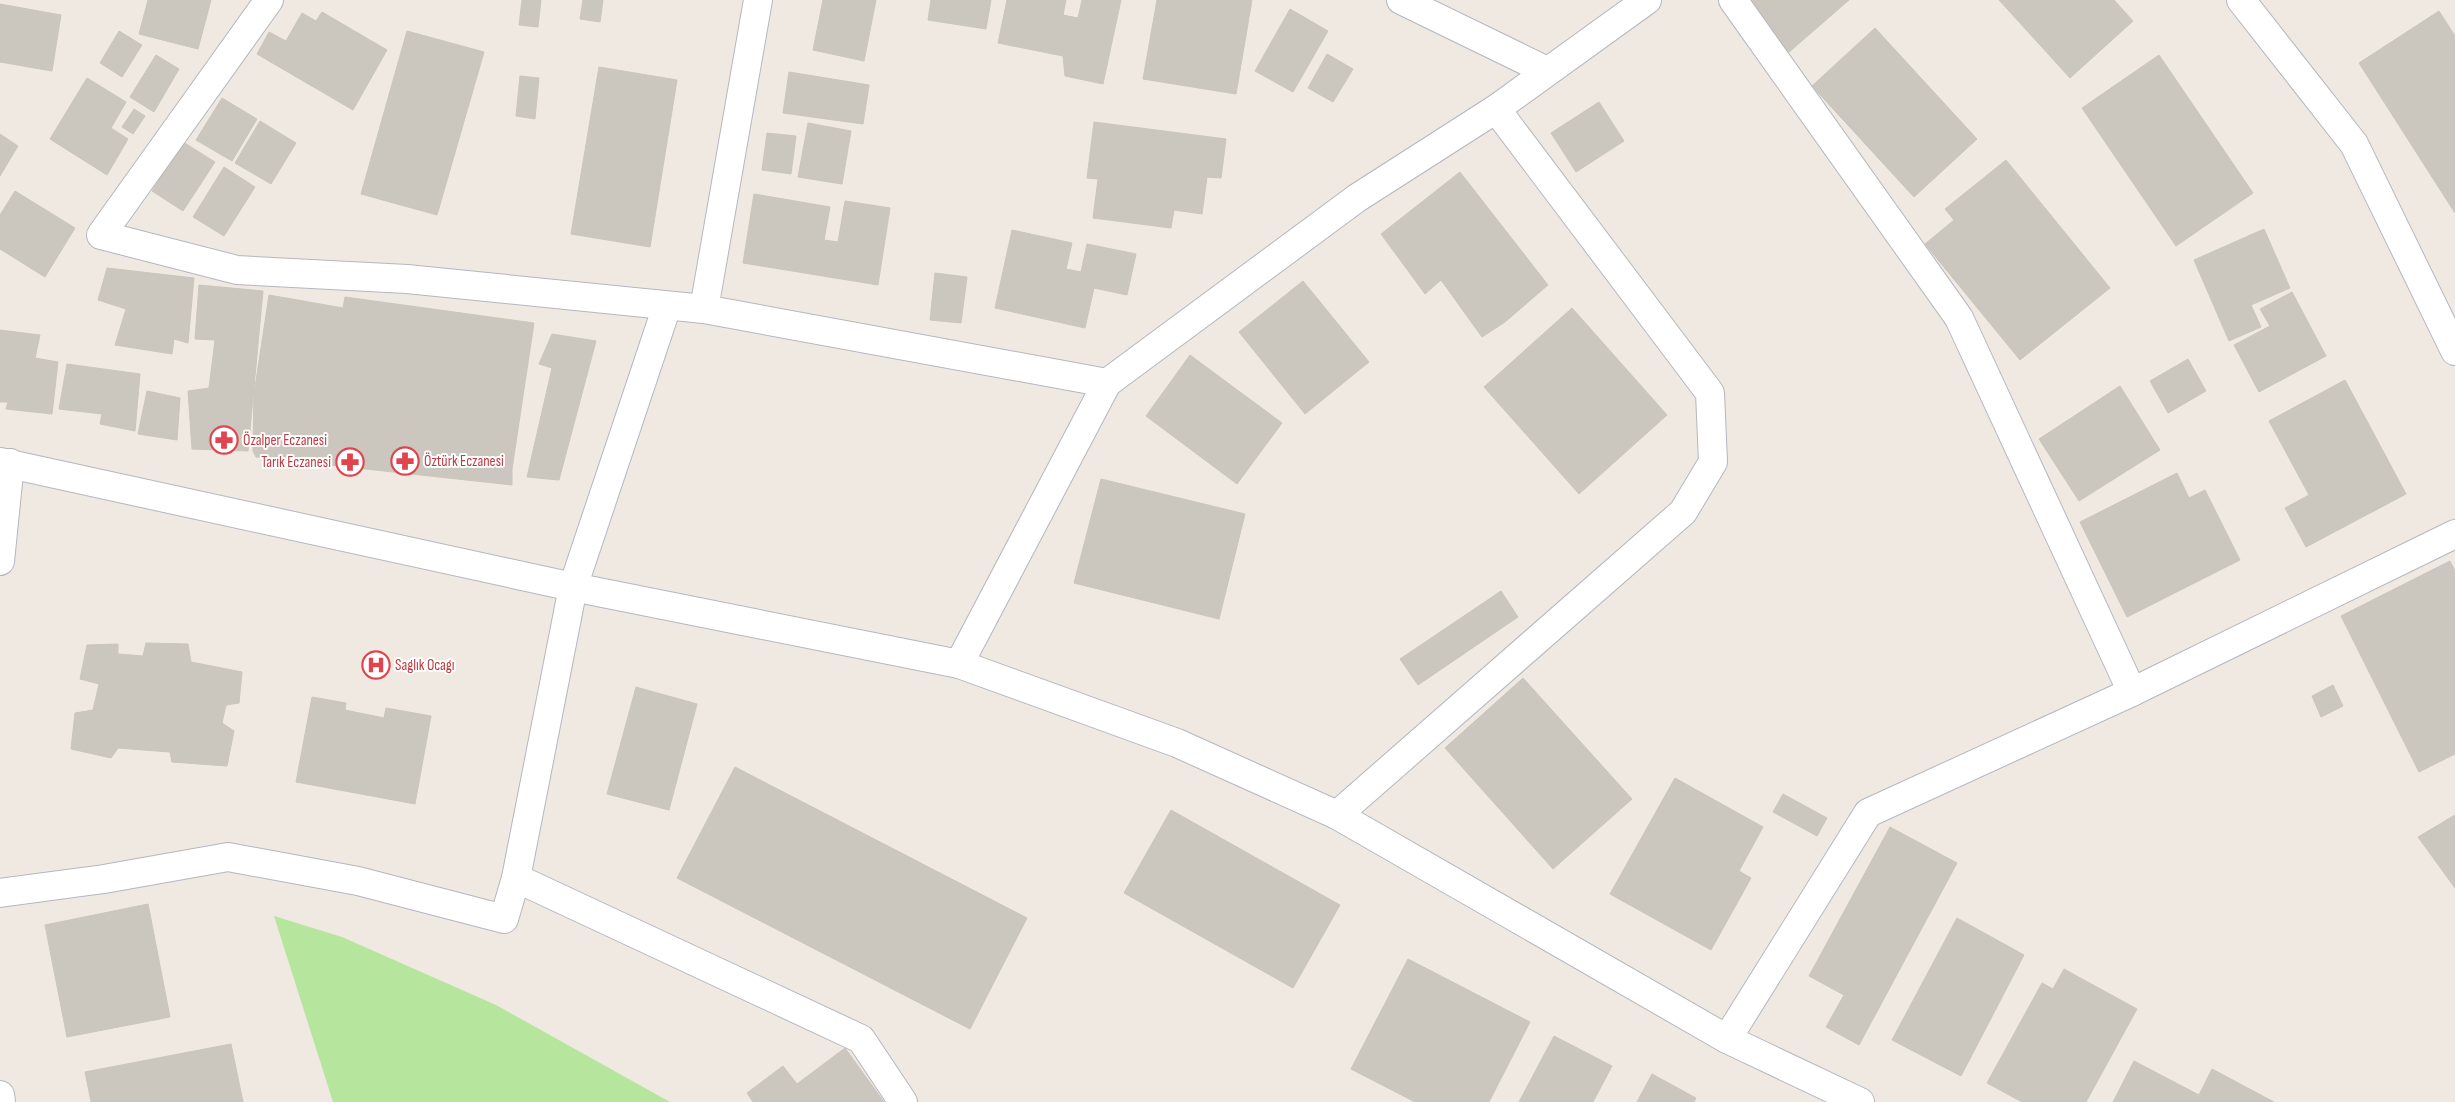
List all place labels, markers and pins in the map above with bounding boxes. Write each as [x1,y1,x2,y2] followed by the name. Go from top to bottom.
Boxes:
[209,425,239,455] pharmacy icon: Özalper Eczanesi
[243,431,327,450] place label: Özalper Eczanesi
[390,446,420,476] pharmacy icon: Öztürk Eczanesi
[335,447,365,477] pharmacy icon: Tarık Eczanesi
[424,452,504,471] place label: Öztürk Eczanesi
[261,453,331,472] place label: Tarık Eczanesi
[361,650,391,680] hospital icon: Saglık Ocagı
[395,656,455,675] place label: Saglık Ocagı

